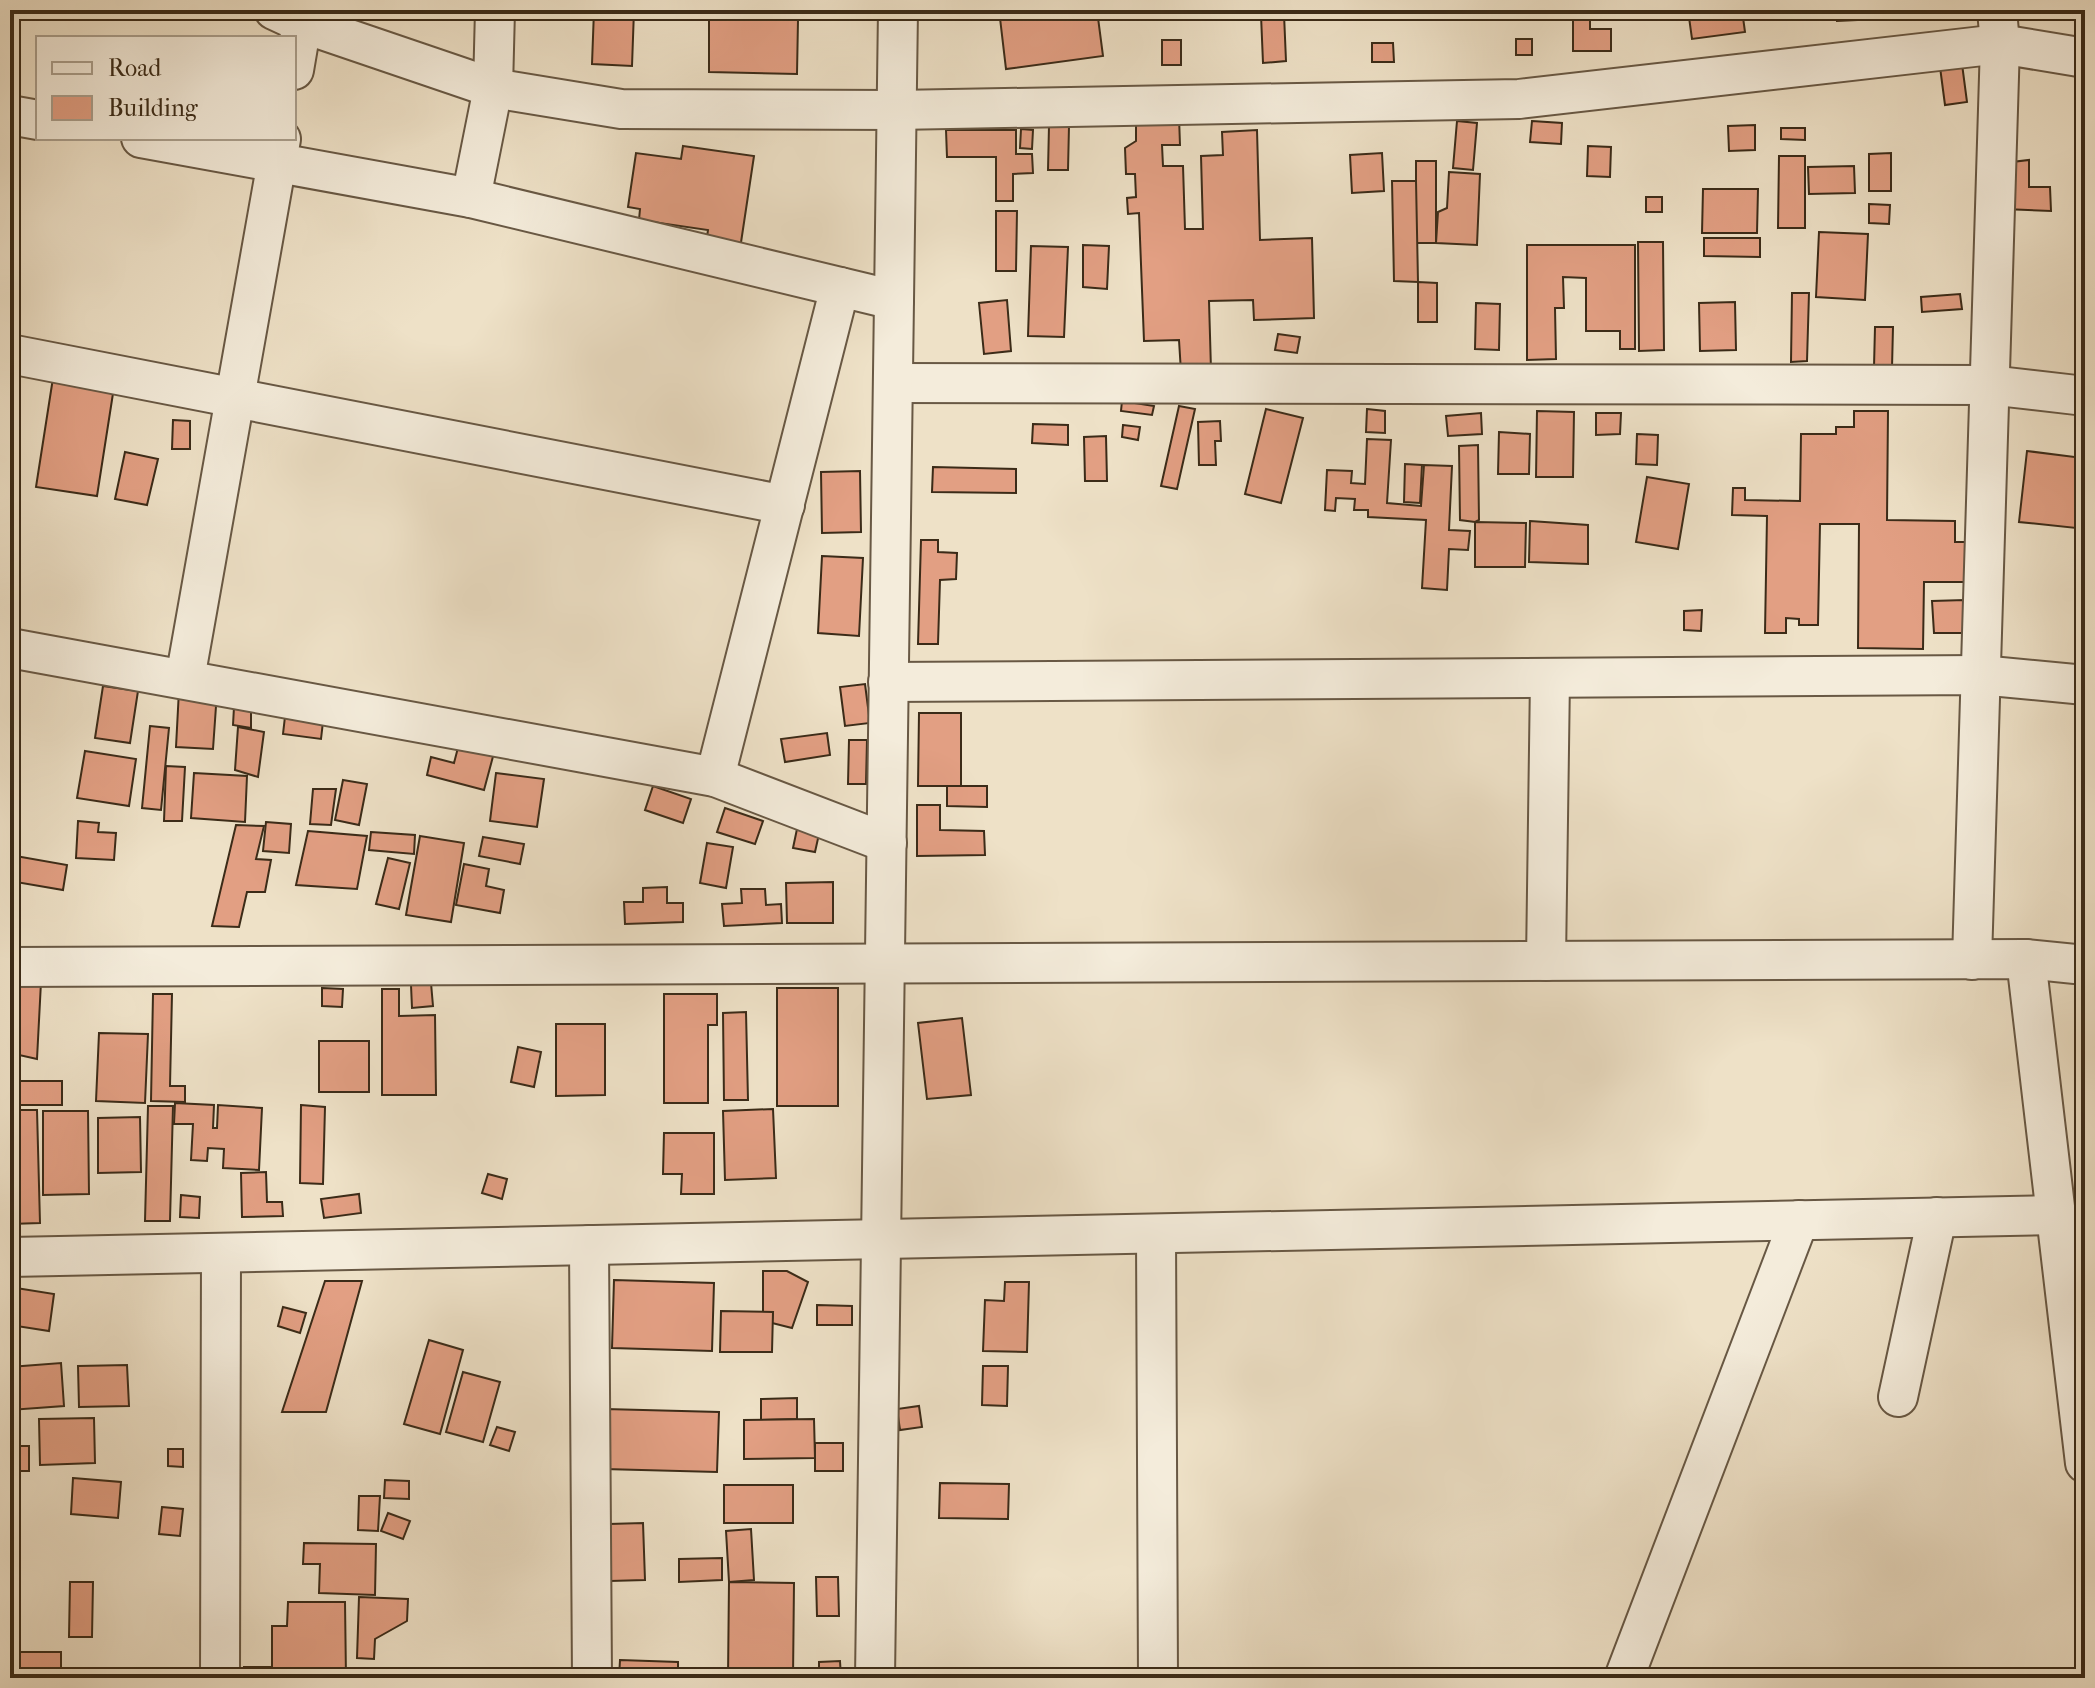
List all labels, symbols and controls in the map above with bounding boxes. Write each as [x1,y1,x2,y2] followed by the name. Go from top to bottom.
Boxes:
[36,36,296,140] legend
[108,54,162,82] text: Road
[108,94,199,122] text: Building

